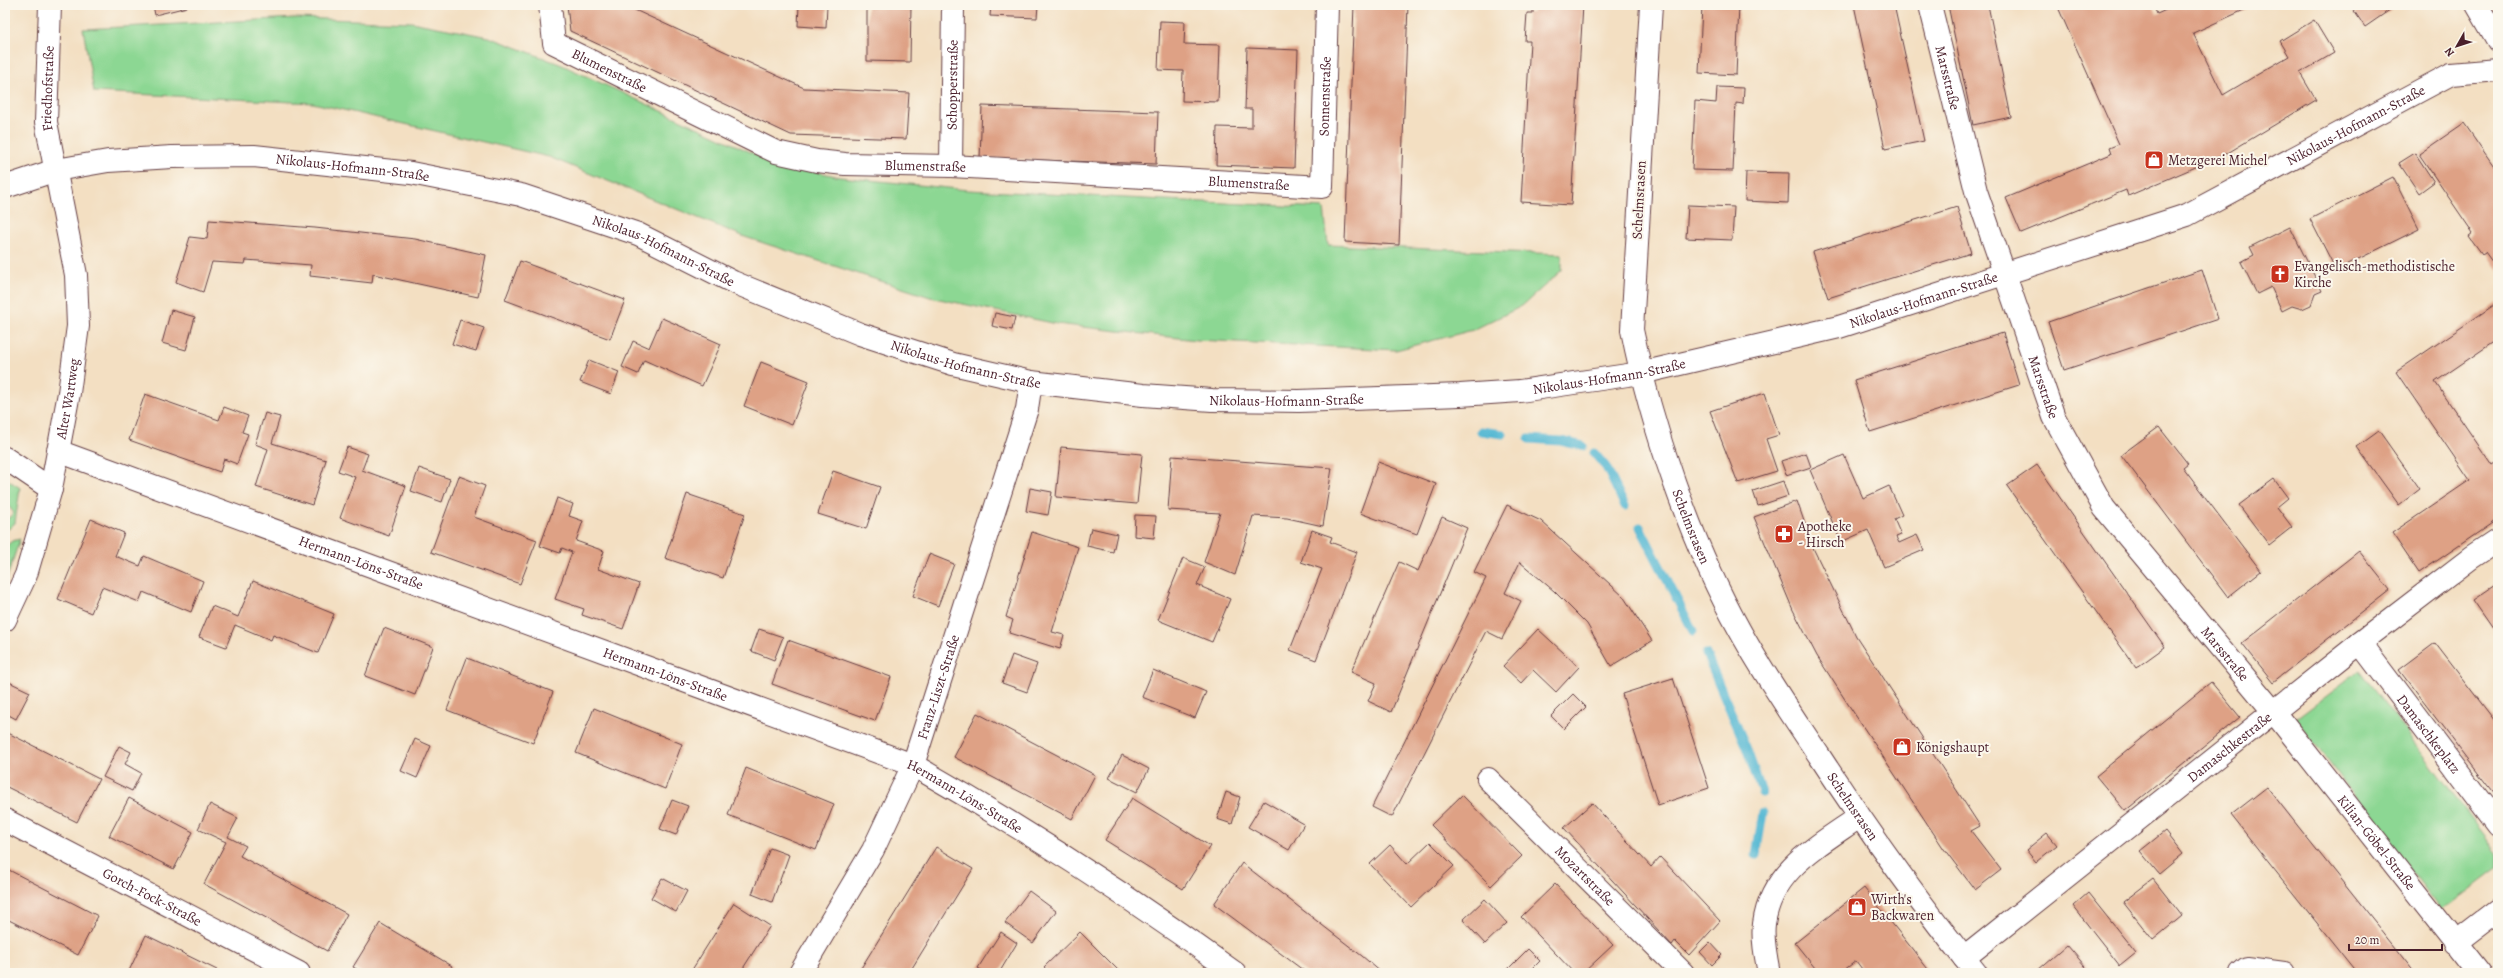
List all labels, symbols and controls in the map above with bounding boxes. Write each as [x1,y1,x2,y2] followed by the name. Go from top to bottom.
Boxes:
[2437,26,2477,66] north arrow
[942,40,962,130] street label: Schopperstraße
[569,44,650,97] street label: Blumenstraße
[1931,44,1965,112] street label: Marsstraße
[2441,44,2458,60] text: N
[36,45,58,133] street label: Friedhofstraße
[1314,56,1335,137] street label: Sonnenstraße
[2283,80,2428,170] street label: Nikolaus-Hofmann-Straße
[275,149,431,186] street label: Nikolaus-Hofmann-Straße
[2143,149,2165,171] shop icon: Metzgerei Michel
[2168,151,2268,170] place label: Metzgerei Michel
[884,155,967,176] street label: Blumenstraße
[1627,160,1651,240] street label: Schelmsrasen
[1208,171,1290,195] street label: Blumenstraße
[590,210,738,291] street label: Nikolaus-Hofmann-Straße
[2294,257,2455,292] place label: Evangelisch-methodistische Kirche
[2269,263,2291,285] church icon: Evangelisch-methodistische Kirche
[1847,267,2000,333] street label: Nikolaus-Hofmann-Straße
[888,335,1042,393] street label: Nikolaus-Hofmann-Straße
[1531,353,1687,398] street label: Nikolaus-Hofmann-Straße
[2024,353,2063,421] street label: Marsstraße
[51,357,83,442] street label: Alter Wartweg
[1209,389,1364,411] street label: Nikolaus-Hofmann-Straße
[1668,486,1715,567] street label: Schelmsrasen
[1797,517,1852,552] place label: Apotheke - Hirsch
[1773,523,1795,545] pharmacy icon: Apotheke - Hirsch
[296,531,426,594] street label: Hermann-Löns-Straße
[2197,622,2254,685] street label: Marsstraße
[912,632,964,742] street label: Franz-Liszt-Straße
[600,642,730,706] street label: Hermann-Löns-Straße
[2393,690,2465,777] street label: Damaschkeplatz
[2183,707,2276,787] street label: Damaschkestraße
[1891,736,1913,758] shop icon: Königshaupt
[1916,738,1990,757] place label: Königshaupt
[904,754,1026,837] street label: Hermann-Löns-Straße
[1823,768,1883,845] street label: Schelmsrasen
[2333,791,2420,894] street label: Kilian-Göbel-Straße
[1551,841,1620,910] street label: Mozartstraße
[99,863,205,930] street label: Gorch-Fock-Straße
[1870,890,1934,925] place label: Wirth's Backwaren
[1846,896,1868,918] shop icon: Wirth's Backwaren
[2349,926,2442,952] scale bar
[2355,932,2379,948] text: 20 m

